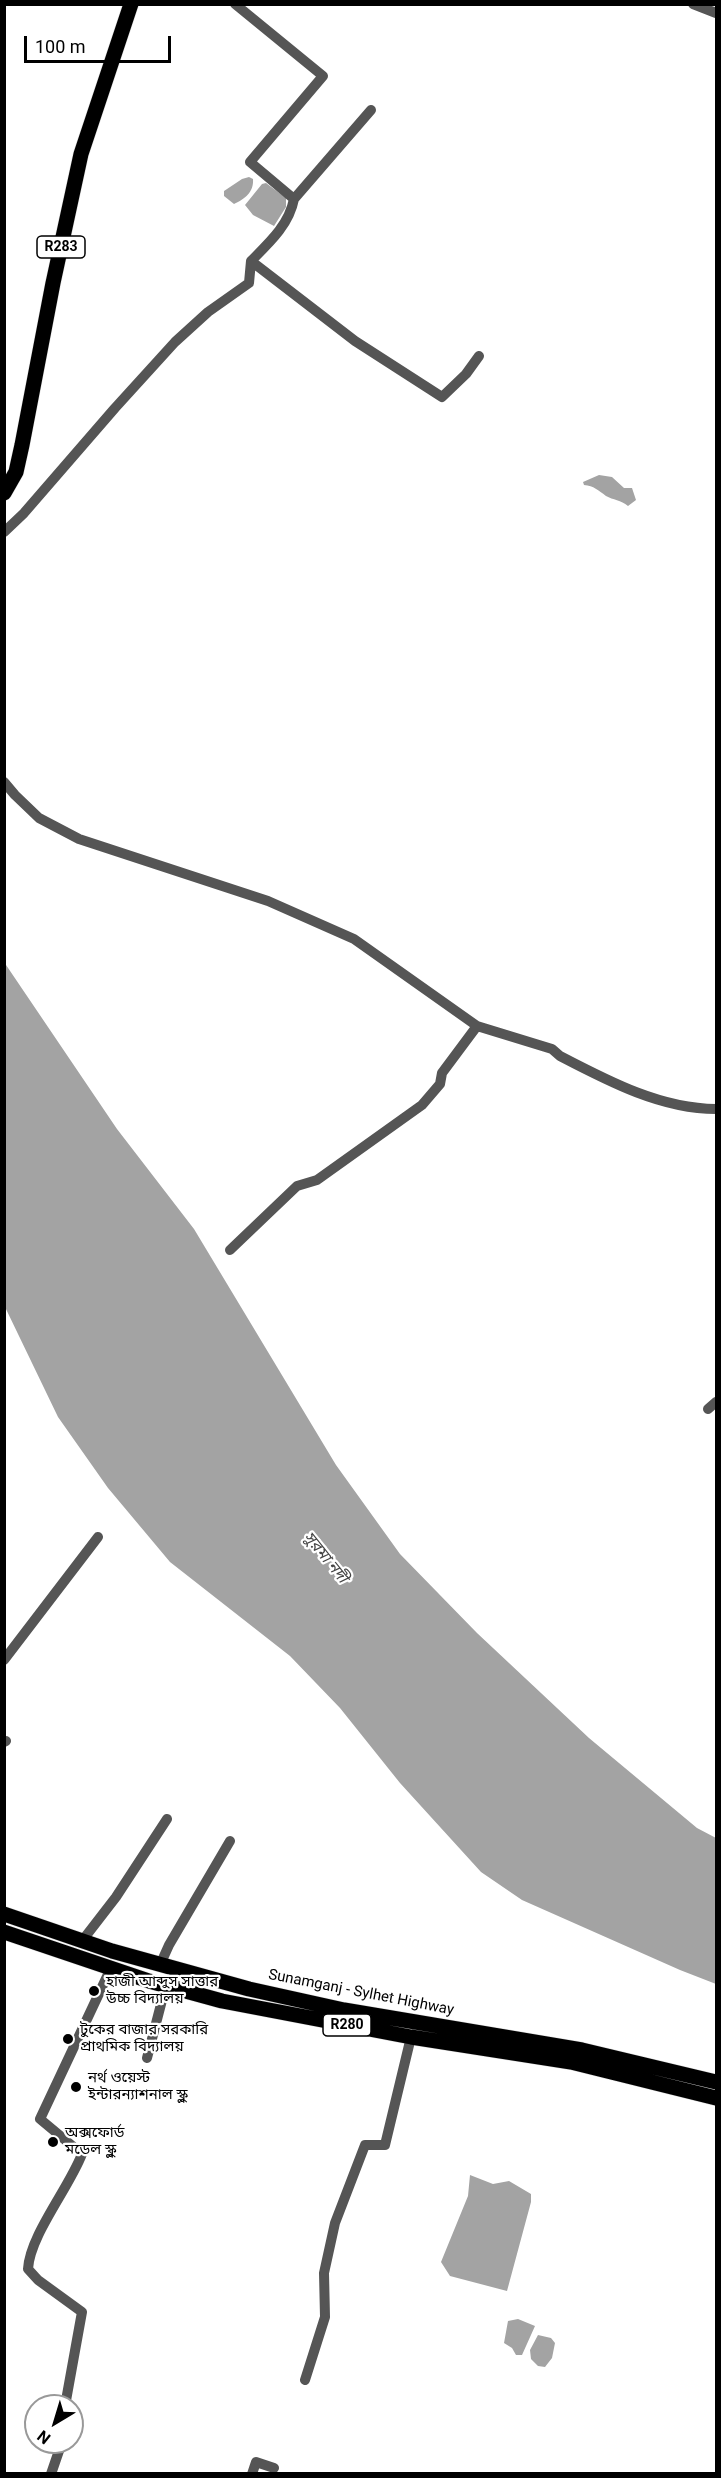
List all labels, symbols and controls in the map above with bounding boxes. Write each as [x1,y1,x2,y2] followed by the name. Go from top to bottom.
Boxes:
[27,24,174,62] scale bar
[35,36,86,57] text: 100 m
[37,236,85,258] road number: R283
[299,1529,351,1587] water label: সুরমা নদী
[267,1966,455,2020] street label: Sunamganj - Sylhet Highway
[106,1973,218,2008] place label: হাজী আব্দুস সাত্তার উচ্চ বিদ্যালয়
[87,1984,101,1998] marker: হাজী আব্দুস সাত্তার উচ্চ বিদ্যালয়
[323,2014,371,2036] road number: R280
[80,2021,208,2056] place label: টুকের বাজার সরকারি প্রাথমিক বিদ্যালয়
[61,2032,75,2046] marker: টুকের বাজার সরকারি প্রাথমিক বিদ্যালয়
[88,2069,188,2104] place label: নর্থ ওয়েস্ট ইন্টারন্যাশনাল স্কুল
[69,2080,83,2094] marker: নর্থ ওয়েস্ট ইন্টারন্যাশনাল স্কুল
[65,2124,124,2159] place label: অক্সফোর্ড মডেল স্কুল
[46,2135,60,2149] marker: অক্সফোর্ড মডেল স্কুল
[24,2394,84,2454] north arrow
[34,2426,54,2448] text: N

